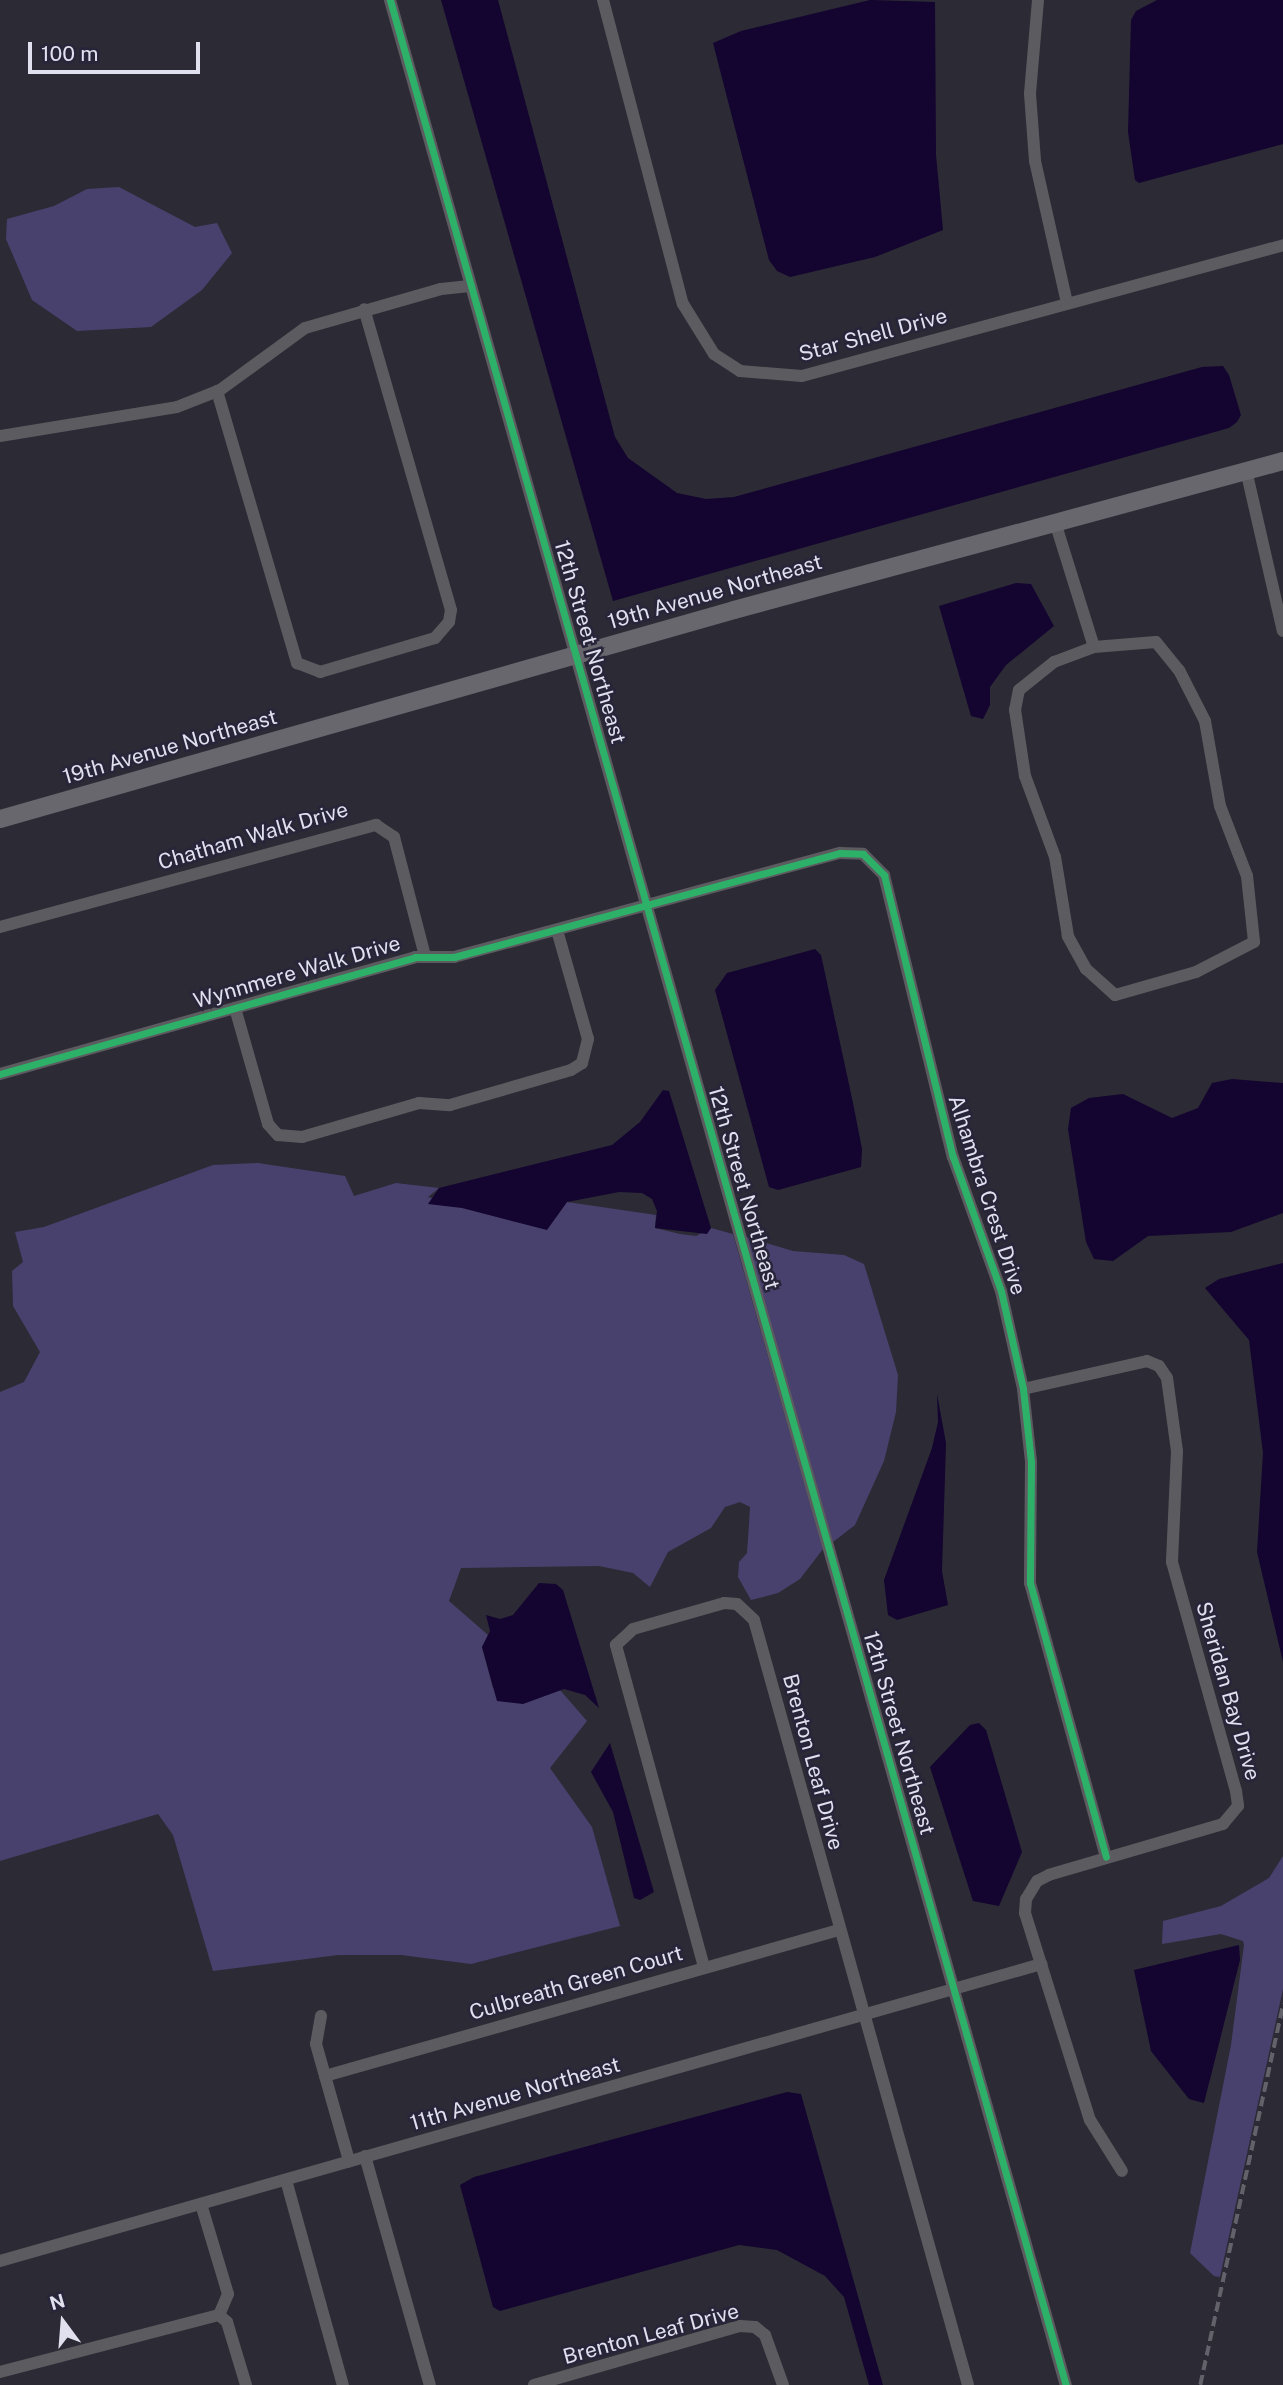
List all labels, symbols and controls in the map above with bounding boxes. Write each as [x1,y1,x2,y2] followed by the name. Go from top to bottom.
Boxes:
[32,28,203,72] scale bar
[41,41,98,66] text: 100 m
[796,303,950,367] street label: Star Shell Drive
[549,537,631,747] street label: 12th Street Northeast
[605,549,825,635] street label: 19th Avenue Northeast
[60,704,280,790] street label: 19th Avenue Northeast
[155,797,351,875] street label: Chatham Walk Drive
[190,930,404,1014] street label: Wynnmere Walk Drive
[703,1083,785,1293] street label: 12th Street Northeast
[943,1092,1031,1298] street label: Alhambra Crest Drive
[1190,1599,1266,1783] street label: Sheridan Bay Drive
[858,1628,940,1838] street label: 12th Street Northeast
[777,1671,849,1853] street label: Brenton Leaf Drive
[466,1940,686,2026] street label: Culbreath Green Court
[407,2052,623,2136] street label: 11th Avenue Northeast
[28,2287,98,2357] north arrow
[47,2289,67,2314] text: N
[560,2298,742,2370] street label: Brenton Leaf Drive

